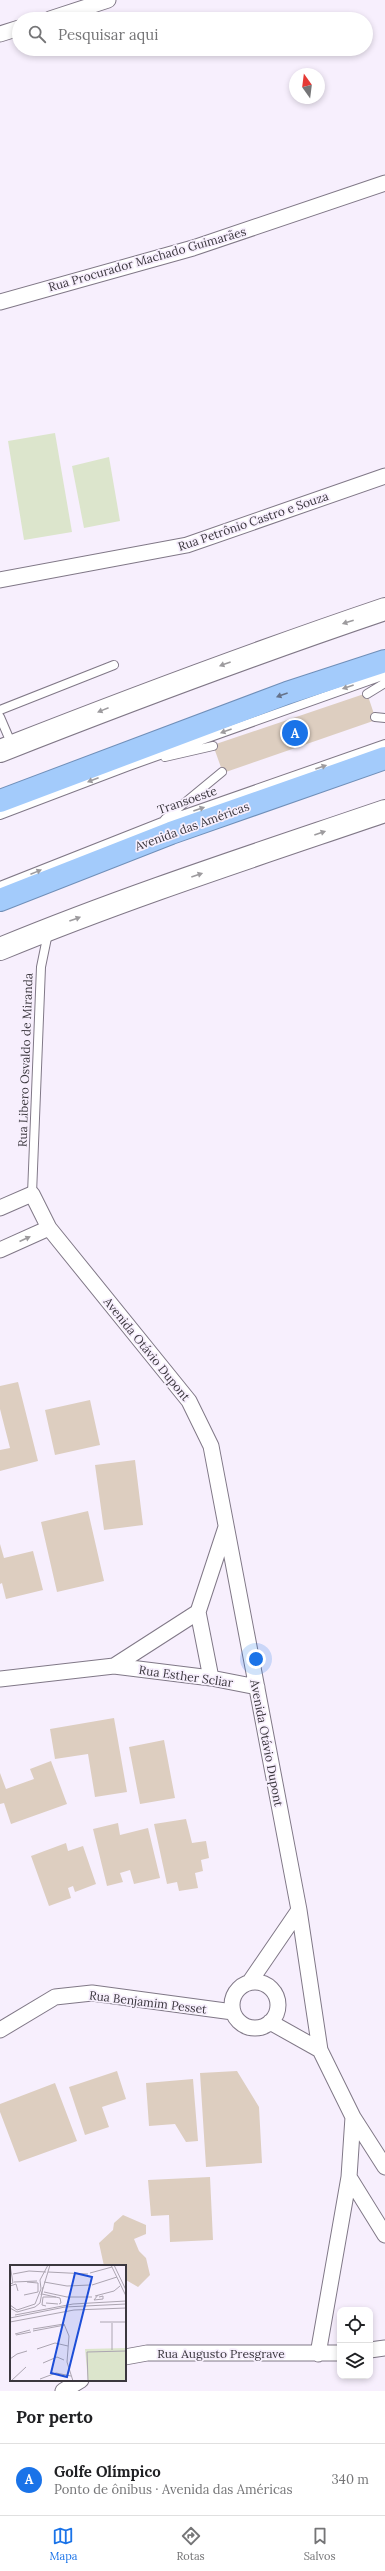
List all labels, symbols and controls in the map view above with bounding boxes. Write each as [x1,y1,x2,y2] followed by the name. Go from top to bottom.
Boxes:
[12,12,373,56] search box
[26,23,48,45] icon: search
[58,25,158,44] text: Pesquisar aqui
[289,68,325,104] north arrow
[46,223,248,294] street label: Rua Procurador Machado Guimarães
[176,488,330,554] street label: Rua Petrônio Castro e Souza
[342,619,354,625] one-way arrow
[219,662,231,668] one-way arrow
[342,685,354,691] one-way arrow
[275,693,287,699] one-way arrow
[97,707,109,713] one-way arrow
[282,718,308,748] pin: A
[219,728,231,734] one-way arrow
[316,763,328,769] one-way arrow
[86,777,98,783] one-way arrow
[155,783,219,817] street label: Transoeste
[132,798,252,854] street label: Avenida das Américas
[193,806,205,812] one-way arrow
[315,829,327,835] one-way arrow
[31,868,43,874] one-way arrow
[192,872,204,878] one-way arrow
[70,916,82,922] one-way arrow
[14,973,36,1147] street label: Rua Libero Osvaldo de Miranda
[19,1236,30,1242] one-way arrow
[100,1293,194,1404] street label: Avenida Otávio Dupont
[246,1649,266,1669] your location
[138,1662,235,1690] street label: Rua Esther Scliar
[247,1677,287,1808] street label: Avenida Otávio Dupont
[88,1987,208,2017] street label: Rua Benjamim Pesset
[10,2265,126,2381] inset map
[337,2307,373,2379] map controls
[337,2307,373,2343] button: locate
[337,2343,373,2379] button: layers
[157,2346,285,2361] street label: Rua Augusto Presgrave
[16,2406,93,2428] text: Por perto
[54,2462,161,2481] text: Golfe Olímpico
[25,2471,33,2488] text: A
[332,2471,369,2488] text: 340 m
[54,2481,293,2498] text: Ponto de ônibus · Avenida das Américas
[49,2525,77,2563] tab: Mapa
[176,2525,205,2563] tab: Rotas
[304,2525,336,2563] tab: Salvos

